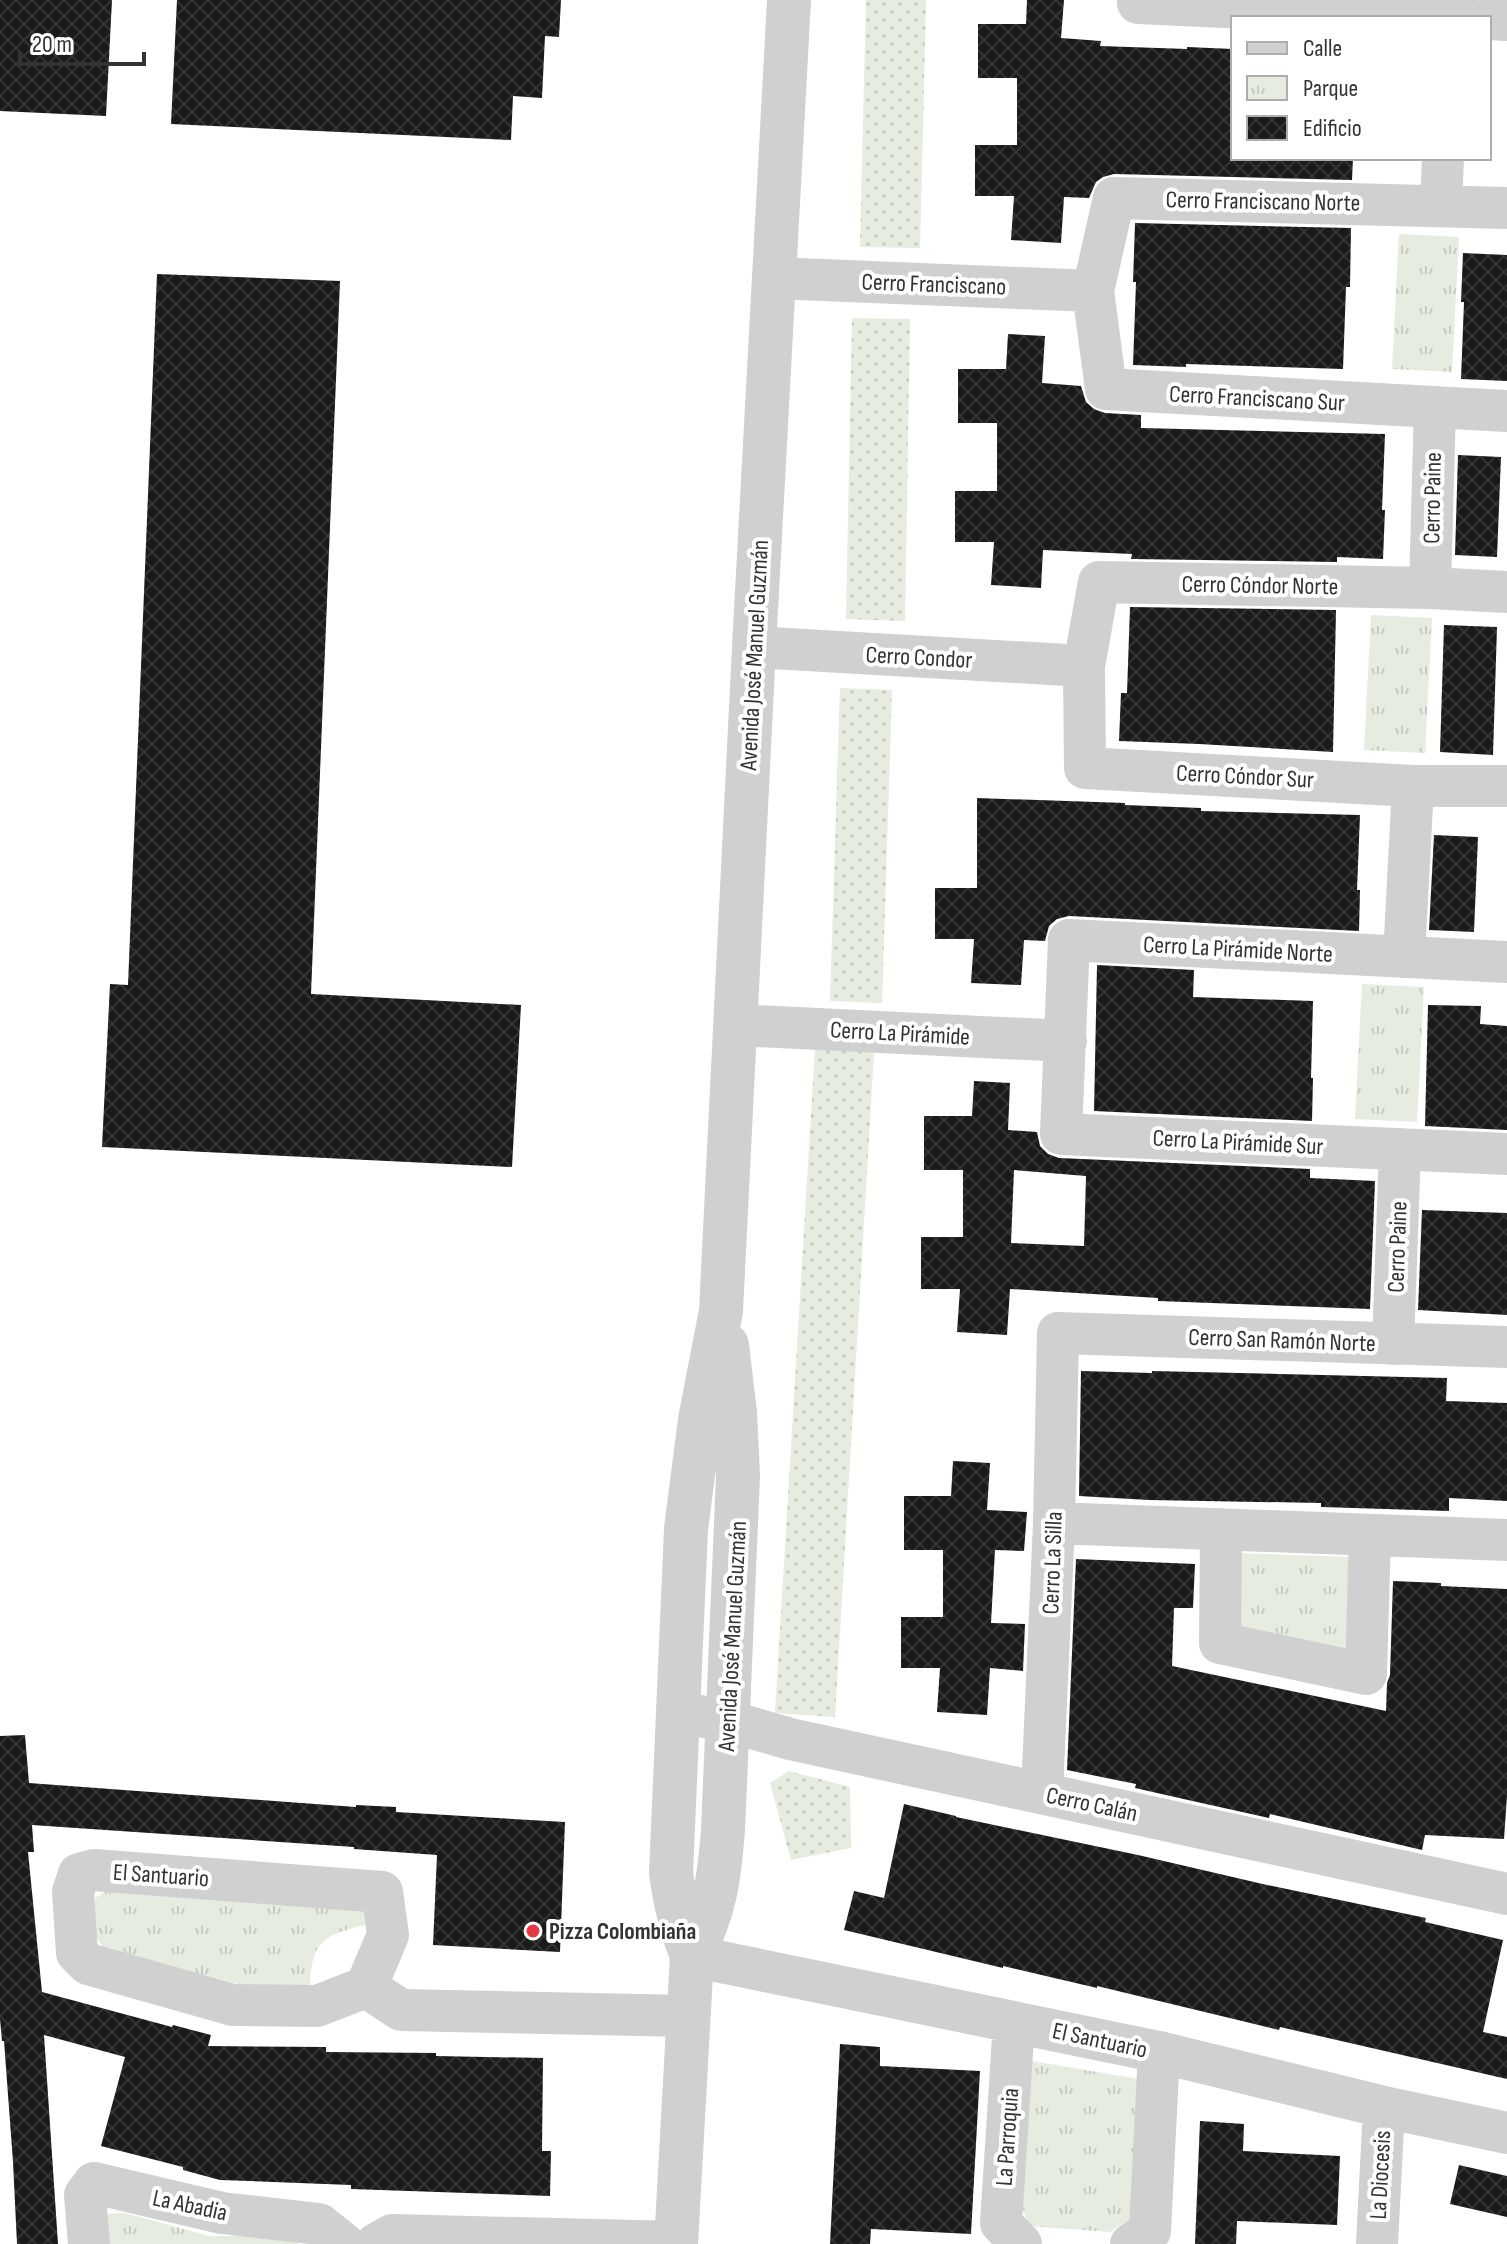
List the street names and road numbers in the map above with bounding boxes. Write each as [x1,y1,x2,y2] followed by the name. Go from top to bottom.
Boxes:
[1165,185,1361,218] street label: Cerro Franciscano Norte
[861,267,1007,302] street label: Cerro Franciscano
[1168,379,1346,418] street label: Cerro Franciscano Sur
[1417,452,1448,544] street label: Cerro Paine
[734,539,775,772] street label: Avenida José Manuel Guzmán
[1181,570,1339,601] street label: Cerro Cóndor Norte
[865,640,973,675] street label: Cerro Condor
[1175,758,1315,795] street label: Cerro Cóndor Sur
[1142,930,1334,969] street label: Cerro La Pirámide Norte
[829,1015,971,1052] street label: Cerro La Pirámide
[1152,1124,1324,1161] street label: Cerro La Pirámide Sur
[1381,1201,1414,1293] street label: Cerro Paine
[1188,1323,1376,1358] street label: Cerro San Ramón Norte
[1036,1511,1069,1615] street label: Cerro La Silla
[712,1520,753,1753] street label: Avenida José Manuel Guzmán
[1044,1781,1140,1828] street label: Cerro Calán
[112,1858,210,1893] street label: El Santuario
[1050,2016,1150,2065] street label: El Santuario
[990,2087,1025,2187] street label: La Parroquia
[1364,2130,1397,2220] street label: La Diocesis
[150,2183,230,2228] street label: La Abadia

